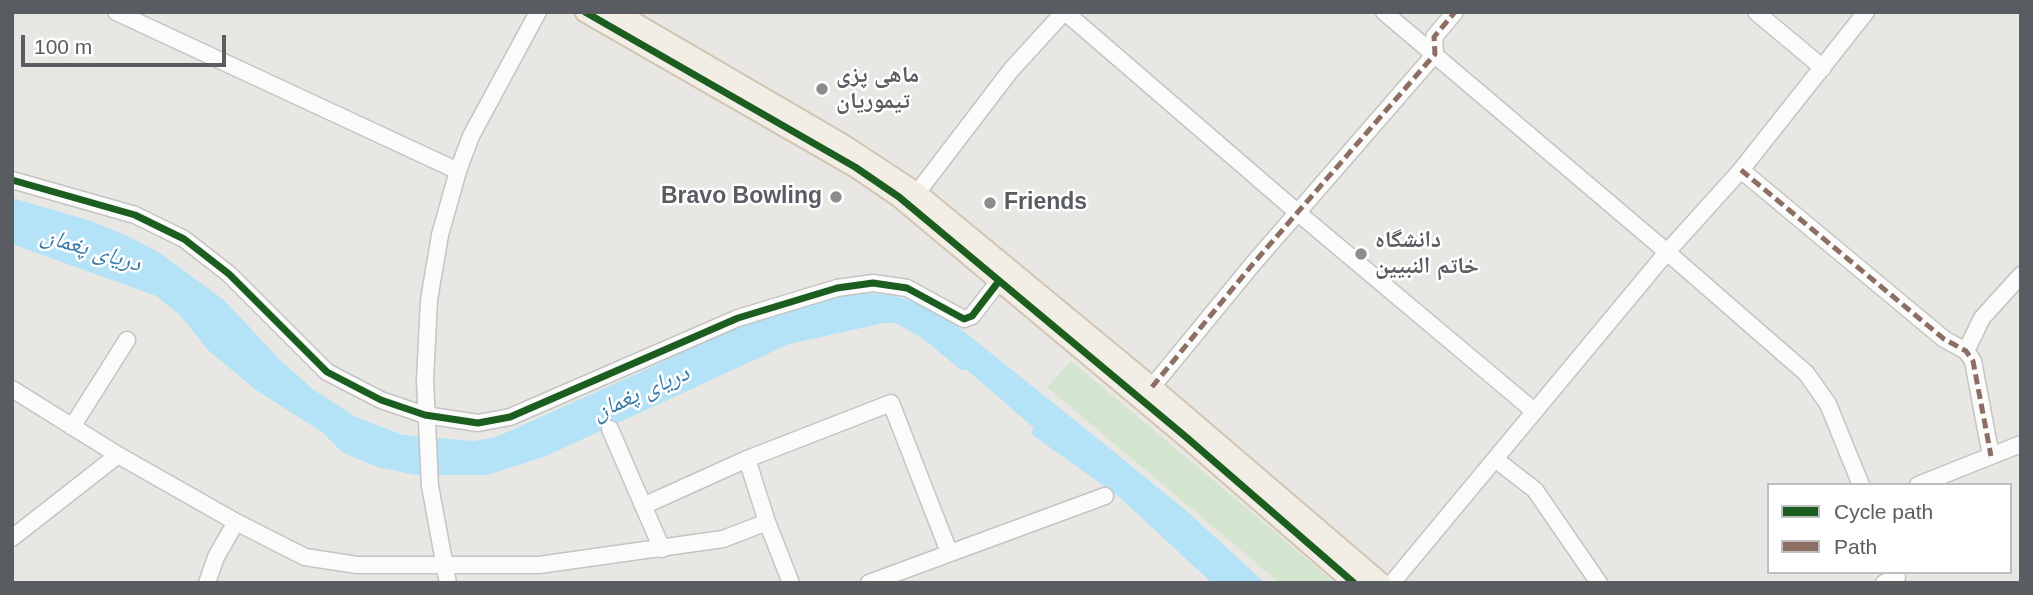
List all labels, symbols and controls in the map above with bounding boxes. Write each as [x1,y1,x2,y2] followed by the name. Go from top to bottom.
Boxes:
[24,21,229,65] scale bar
[34,35,92,58] text: 100 m
[836,62,919,116] place label: ماهی پزی تیموریان
[814,81,830,97] marker: ماهی پزی تیموریان
[661,183,822,211] place label: Bravo Bowling
[828,189,844,205] marker: Bravo Bowling
[1004,189,1087,217] place label: Friends
[982,195,998,211] marker: Friends
[37,221,145,279] water label: دریای پغمان
[1375,227,1479,281] place label: دانشگاه خاتم النبیین
[1353,246,1369,262] marker: دانشگاه خاتم النبیین
[588,359,694,427] water label: دریای پغمان
[1767,483,2012,574] legend
[1834,500,1933,523] text: Cycle path
[1834,535,1877,558] text: Path

